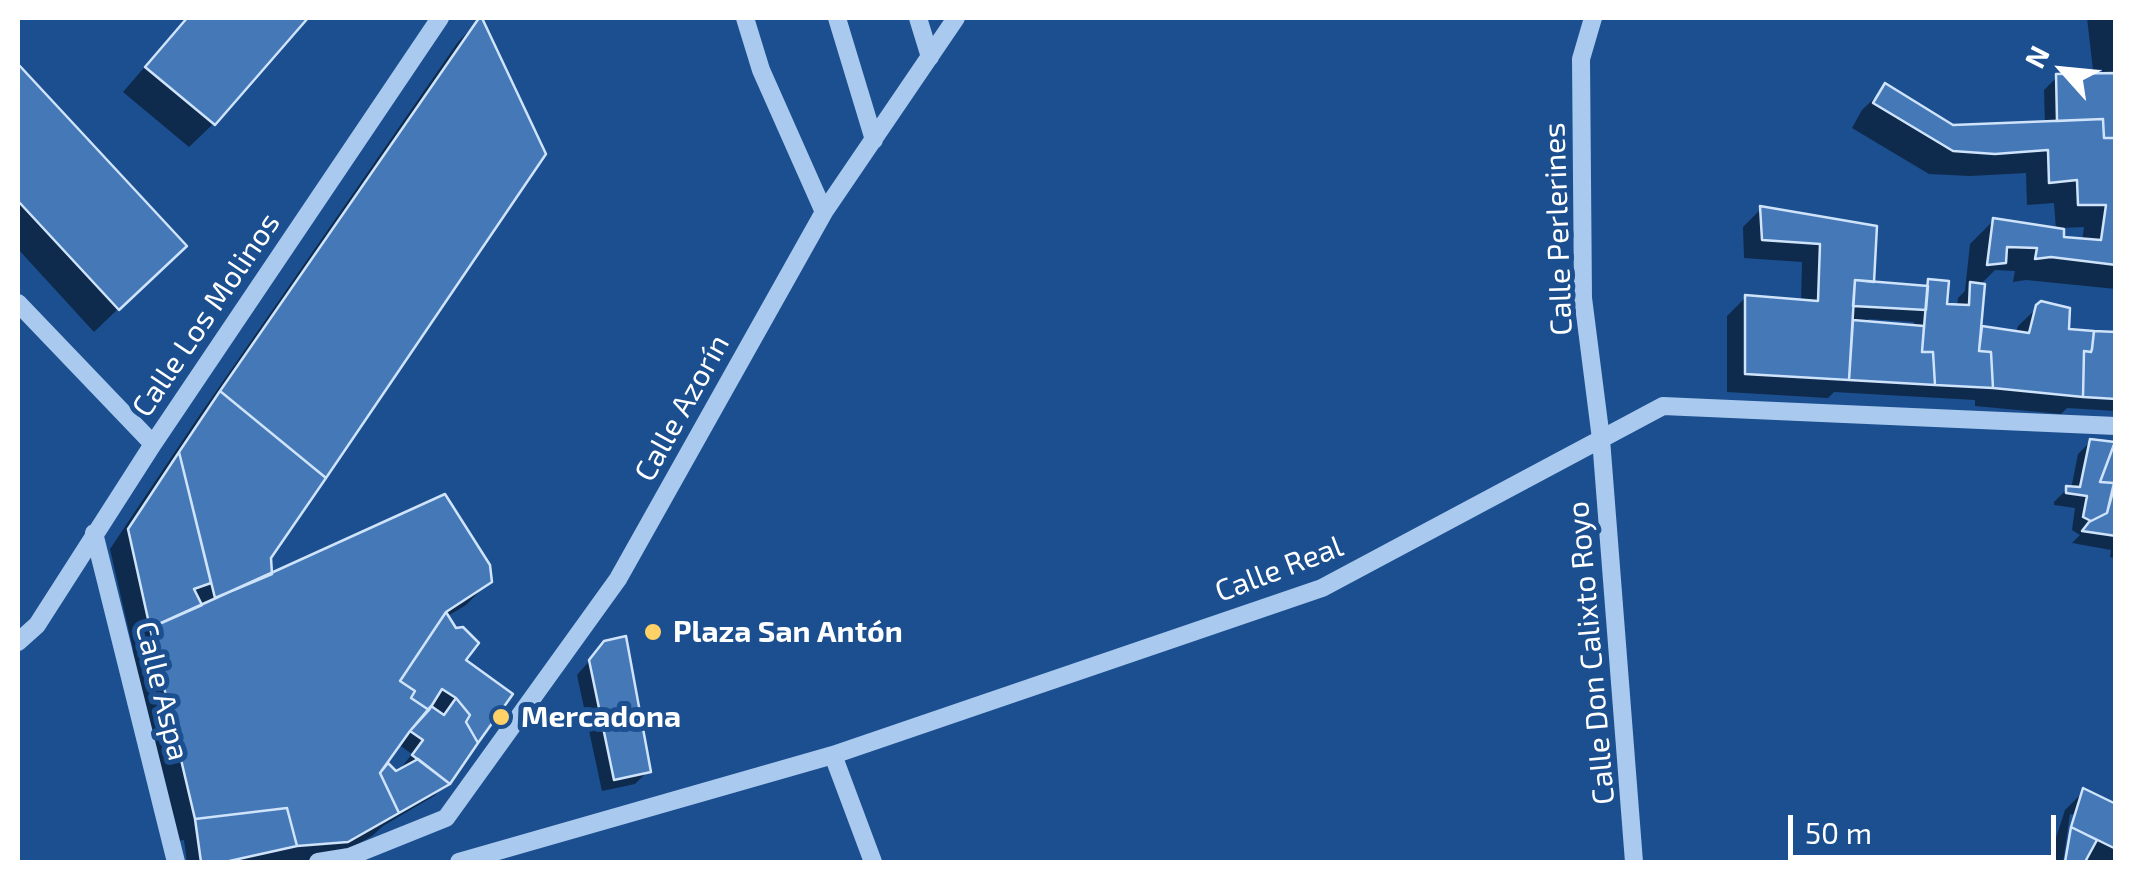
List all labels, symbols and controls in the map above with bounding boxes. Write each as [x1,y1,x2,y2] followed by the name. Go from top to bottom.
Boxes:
[2013,20,2113,120] north arrow
[2017,40,2056,73] text: N
[1536,122,1580,336] street label: Calle Perlerines
[125,206,287,424] street label: Calle Los Molinos
[627,328,737,488] street label: Calle Azorín
[1560,500,1622,806] street label: Calle Don Calixto Royo
[1210,528,1348,610] street label: Calle Real
[673,614,903,650] place label: Plaza San Antón
[127,618,197,764] street label: Calle Aspa
[642,621,664,643] marker: Plaza San Antón
[521,699,681,735] place label: Mercadona
[490,706,512,728] marker: Mercadona
[1793,795,2060,857] scale bar
[1805,814,1872,850] text: 50 m

